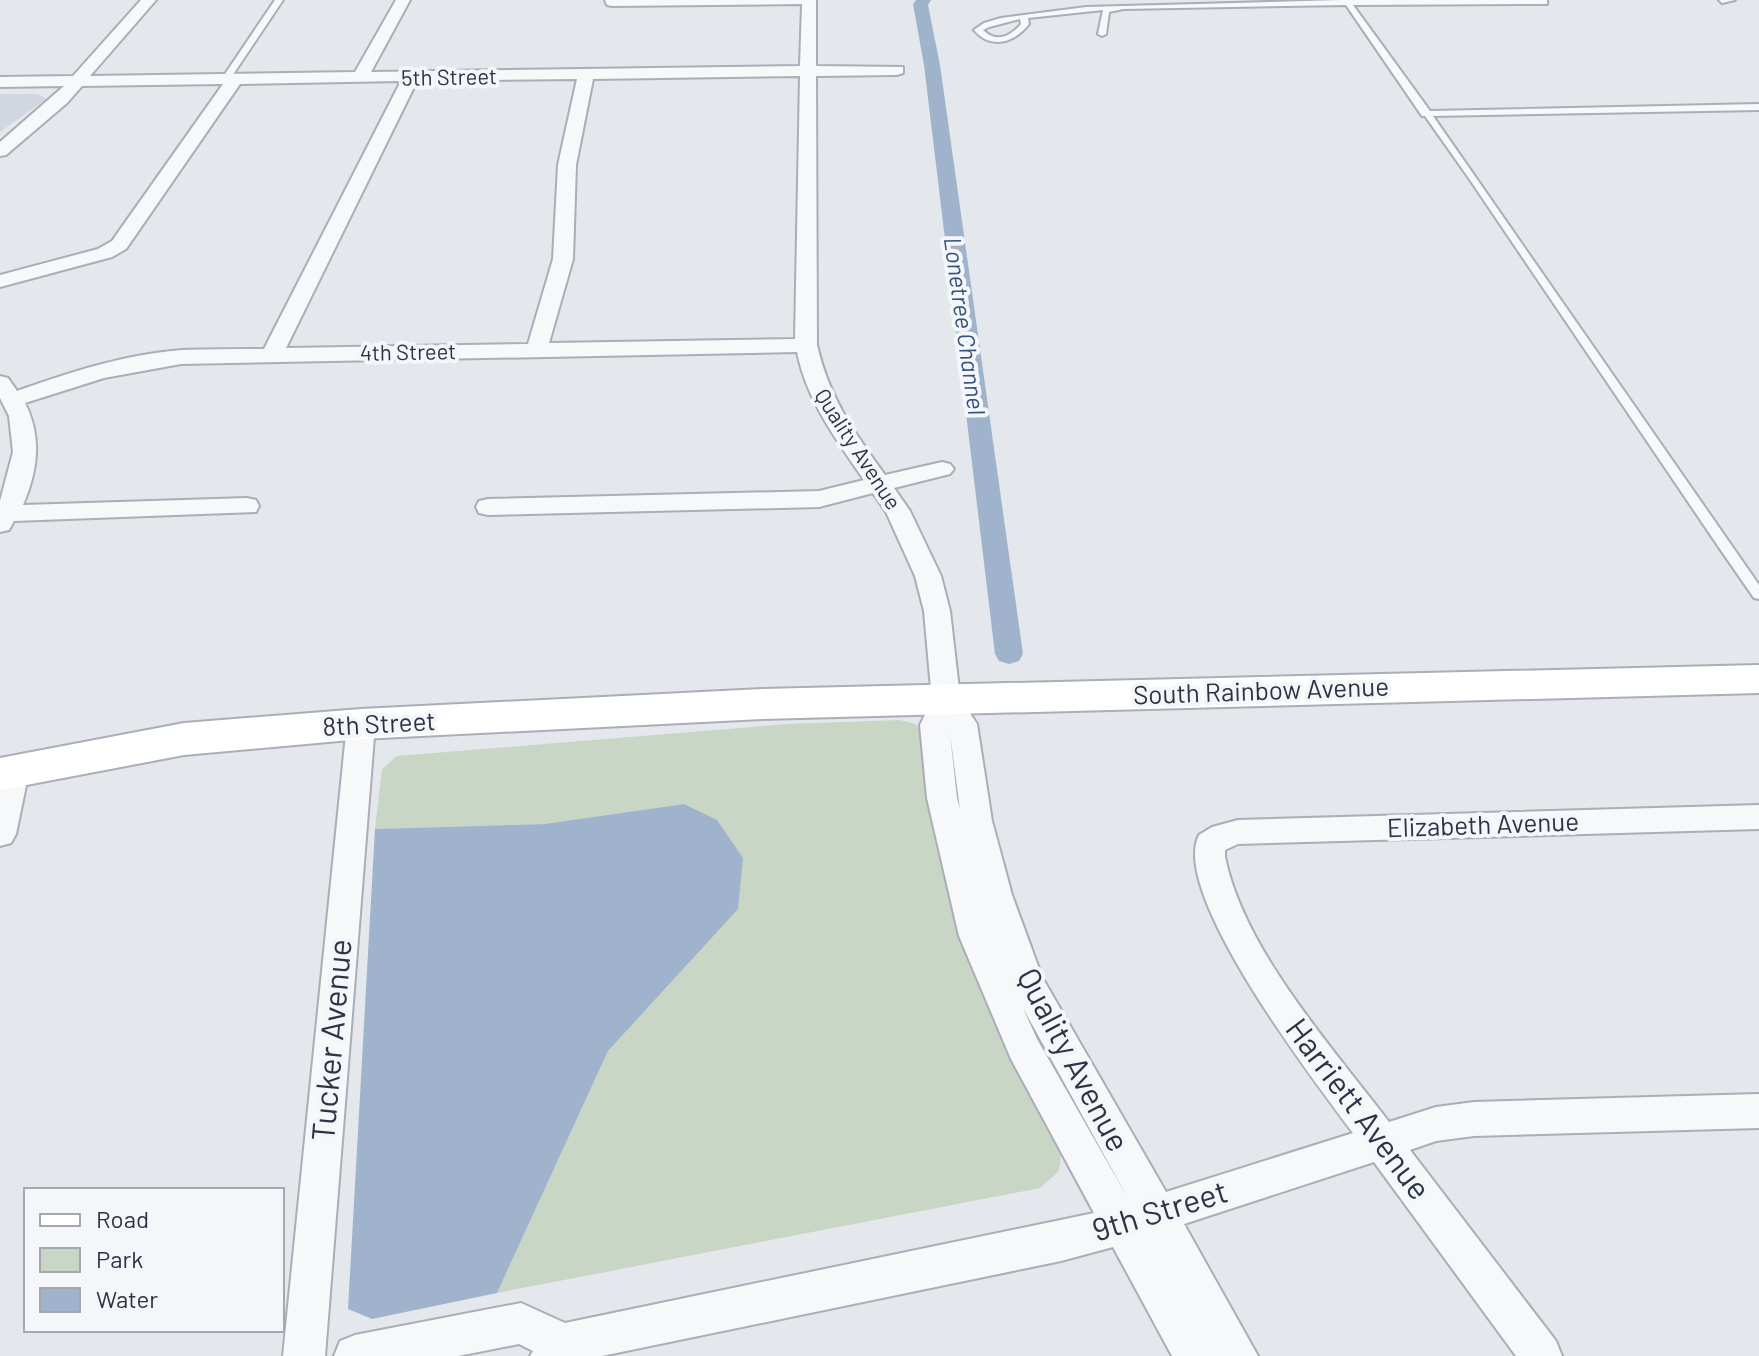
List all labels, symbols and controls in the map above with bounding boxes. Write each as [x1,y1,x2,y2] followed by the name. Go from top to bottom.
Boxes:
[401,62,497,90] street label: 5th Street
[939,235,992,417] water label: Lonetree Channel
[360,337,456,365] street label: 4th Street
[810,383,908,514] street label: Quality Avenue
[1132,670,1389,709] street label: South Rainbow Avenue
[322,704,436,741] street label: 8th Street
[1386,805,1580,842] street label: Elizabeth Avenue
[302,937,358,1143] street label: Tucker Avenue
[1011,961,1139,1157] street label: Quality Avenue
[1279,1010,1440,1206] street label: Harriett Avenue
[1087,1171,1232,1248] street label: 9th Street
[24,1188,284,1332] legend
[96,1204,149,1233] text: Road
[96,1244,143,1273] text: Park
[96,1284,158,1313] text: Water

